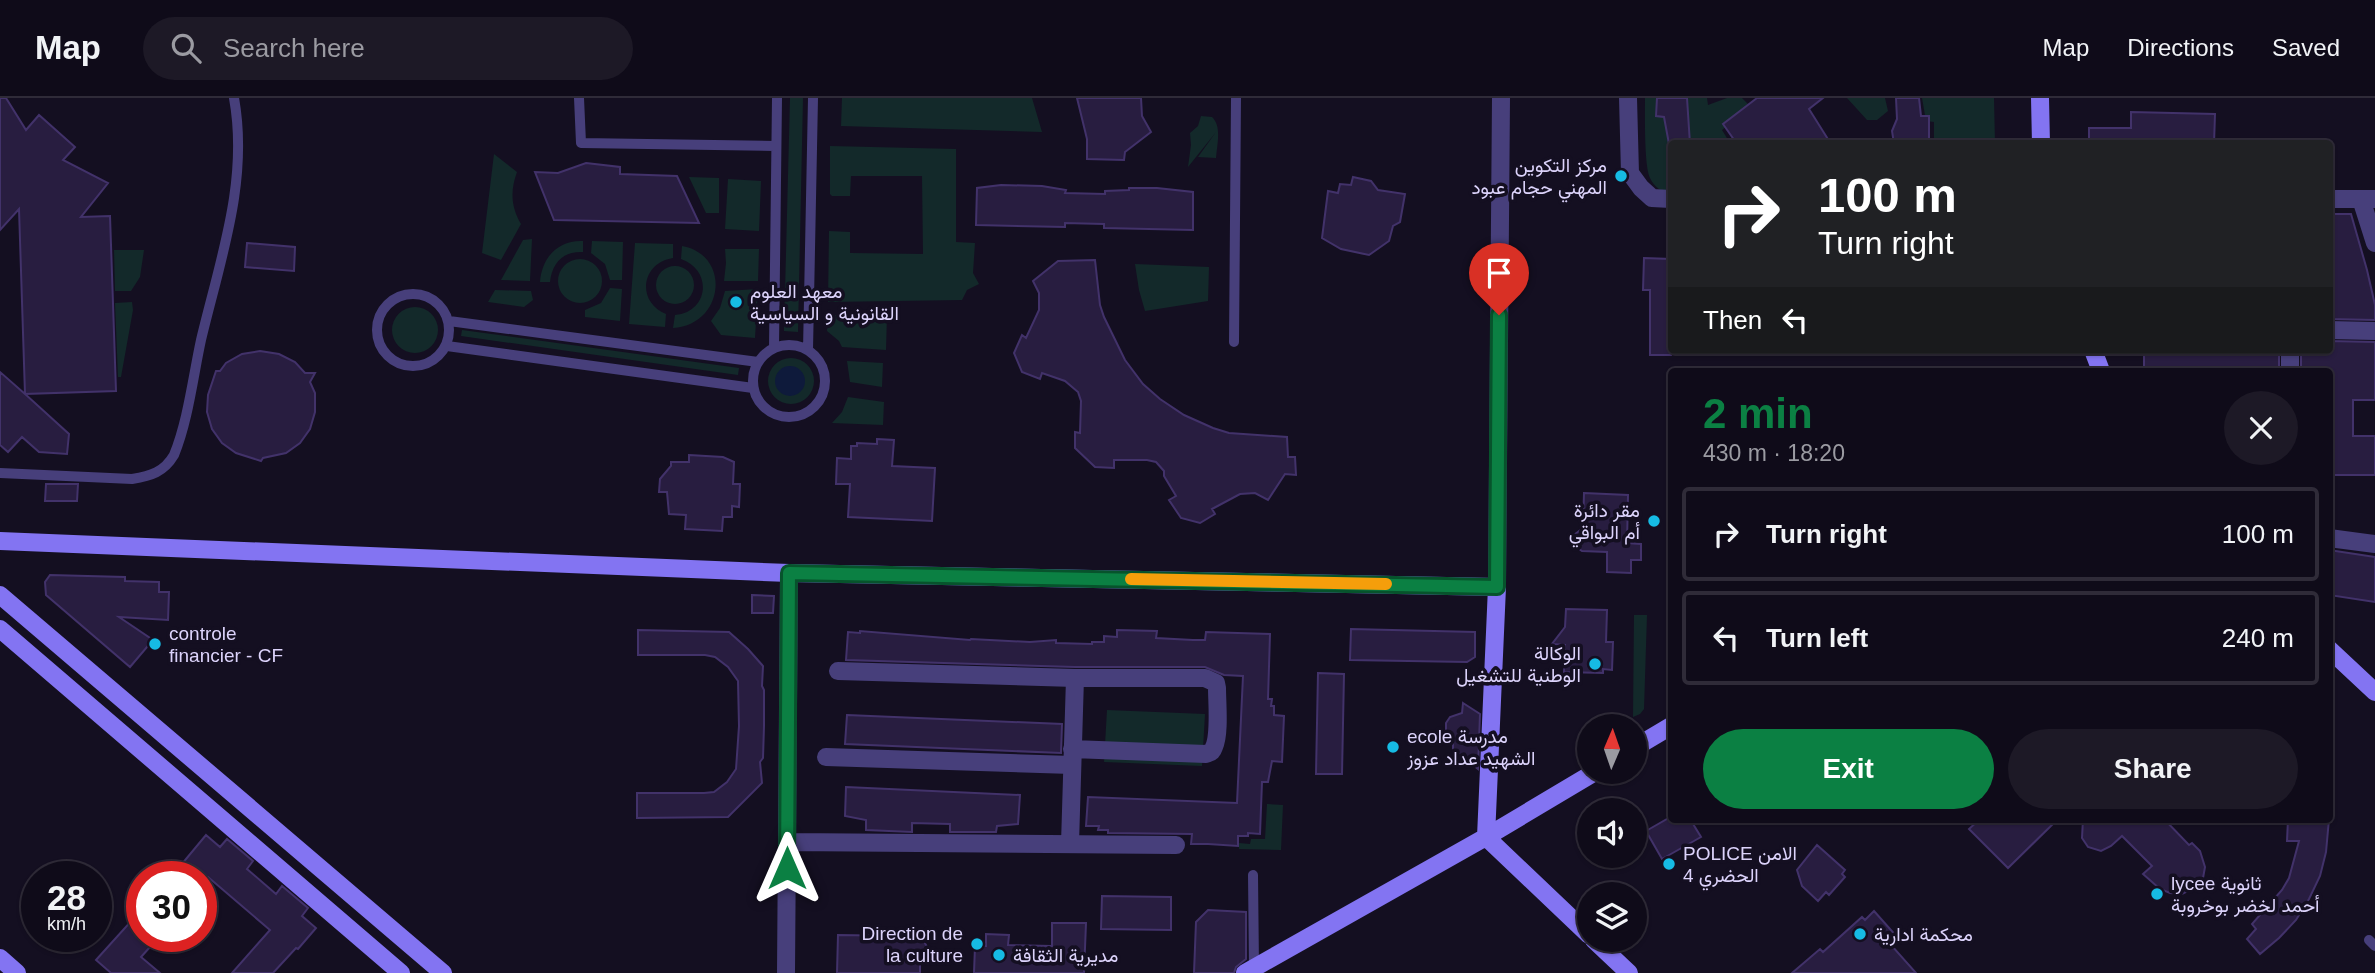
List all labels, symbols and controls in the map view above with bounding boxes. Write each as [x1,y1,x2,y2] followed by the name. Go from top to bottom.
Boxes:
[143,17,633,80] search box
[35,29,101,66] text: Map
[167,29,205,67] icon: search
[223,33,365,63] text: Search here
[2043,34,2089,61] text: Map
[2127,34,2234,61] text: Directions
[2272,34,2340,61] text: Saved
[1471,155,1607,203] place label: مركز التكوين المهني حجام عبود
[1613,168,1629,184] marker: مركز التكوين المهني حجام عبود
[1703,168,1794,259] icon: right
[1818,168,1957,222] text: 100 m
[1818,225,1954,261] text: Turn right
[1469,243,1529,315] pin
[1480,254,1518,292] icon: arrive
[750,281,899,325] place label: معهد العلوم القانونية و السياسية
[728,294,744,310] marker: معهد العلوم القانونية و السياسية
[1776,301,1814,339] icon: left
[1703,305,1762,335] text: Then
[1703,390,1813,437] text: 2 min
[2224,391,2298,465] button: close
[1703,440,1845,466] text: 430 m · 18:20
[1569,500,1640,548] place label: مقر دائرة أم البواقي
[1646,513,1662,529] marker: مقر دائرة أم البواقي
[1707,515,1745,553] icon: right
[1766,519,1887,549] text: Turn right
[2222,519,2294,549] text: 100 m
[1707,619,1745,657] icon: left
[169,623,283,666] place label: controle financier - CF
[1766,623,1868,653] text: Turn left
[2222,623,2294,653] text: 240 m
[147,636,163,652] marker: controle financier - CF
[1456,643,1581,687] place label: الوكالة الوطنية للتشغيل
[1587,656,1603,672] marker: الوكالة الوطنية للتشغيل
[1577,714,1647,784] north arrow
[1577,714,1647,952] map controls
[1406,726,1535,770] place label: ecole مدرسة الشهيد عداد عزوز
[1703,729,1994,809] button: Exit
[2008,729,2298,809] button: Share
[1385,739,1401,755] marker: ecole مدرسة الشهيد عداد عزوز
[1577,798,1647,868] button: sound
[750,831,824,905] position arrow
[1683,843,1797,891] place label: POLICE الامن الحضري 4
[1661,856,1677,872] marker: POLICE الامن الحضري 4
[126,861,217,952] speed limit sign: 30
[2171,873,2320,917] place label: lycee ثانوية أحمد لخضر بوخروبة
[47,878,86,917] text: 28
[1577,882,1647,952] button: layers
[2149,886,2165,902] marker: lycee ثانوية أحمد لخضر بوخروبة
[47,914,86,934] text: km/h
[862,923,963,966] place label: Direction de la culture
[1874,924,1973,946] place label: محكمة ادارية
[1852,926,1868,942] marker: محكمة ادارية
[969,936,985,952] marker: Direction de la culture
[1013,945,1118,967] place label: مديرية الثقافة
[991,947,1007,963] marker: مديرية الثقافة

